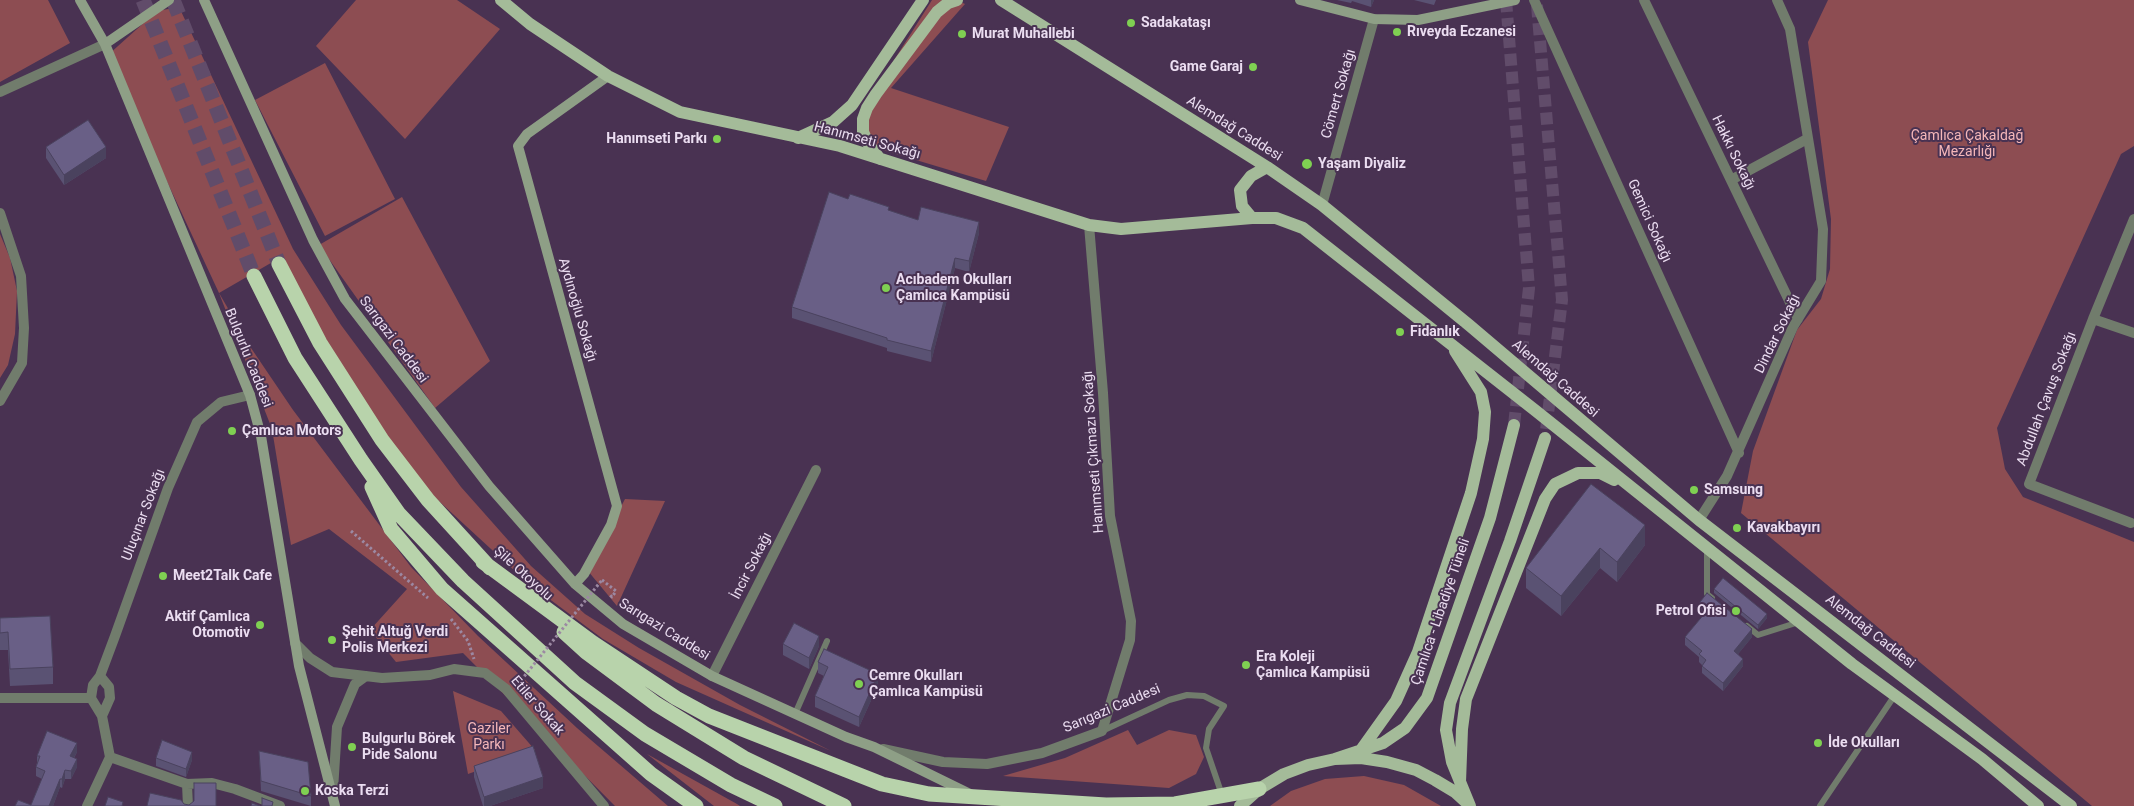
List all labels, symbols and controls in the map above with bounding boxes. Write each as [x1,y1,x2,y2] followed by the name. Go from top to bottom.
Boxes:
[1141,15,1211,31] place label: Sadakataşı
[1125,17,1137,29] marker: Sadakataşı
[1407,24,1516,40] place label: Rıveyda Eczanesi
[972,26,1075,42] place label: Murat Muhallebi
[1391,26,1403,38] marker: Rıveyda Eczanesi
[956,28,968,40] marker: Murat Muhallebi
[1318,47,1360,141] street label: Cömert Sokağı
[1170,59,1243,75] place label: Game Garaj
[1247,61,1259,73] marker: Game Garaj
[1183,93,1285,165] street label: Alemdağ Caddesi
[1708,113,1758,193] street label: Hakkı Sokağı
[812,119,922,163] street label: Hanımseti Sokağı
[1911,128,2023,160] park label: Çamlıca Çakaldağ Mezarlığı
[606,131,707,147] place label: Hanımseti Parkı
[711,133,723,145] marker: Hanımseti Parkı
[1318,156,1406,172] place label: Yaşam Diyaliz
[1300,157,1314,171] marker: Yaşam Diyaliz
[1623,177,1675,265] street label: Gemici Sokağı
[554,256,600,364] street label: Aydınoğlu Sokağı
[896,272,1012,304] place label: Acıbadem Okulları Çamlıca Kampüsü
[880,282,892,294] marker: Acıbadem Okulları Çamlıca Kampüsü
[1752,291,1804,377] street label: Dindar Sokağı
[355,293,431,387] street label: Sarıgazi Caddesi
[220,306,276,410] street label: Bulgurlu Caddesi
[1410,324,1460,340] place label: Fidanlık
[1394,326,1406,338] marker: Fidanlık
[2014,330,2080,468] street label: Abdullah Çavuş Sokağı
[1508,337,1602,421] street label: Alemdağ Caddesi
[1080,370,1108,534] street label: Hanımseti Çıkmazı Sokağı
[242,423,342,439] place label: Çamlıca Motors
[226,425,238,437] marker: Çamlıca Motors
[119,467,169,563] street label: Uluçınar Sokağı
[1704,482,1763,498] place label: Samsung
[1688,484,1700,496] marker: Samsung
[1747,520,1820,536] place label: Kavakbayırı
[1731,522,1743,534] marker: Kavakbayırı
[728,530,776,602] street label: İncir Sokağı
[1408,536,1474,688] street label: Çamlıca - Libadiye Tüneli
[490,543,556,605] street label: Şile Otoyolu
[173,568,272,584] place label: Meet2Talk Cafe
[157,570,169,582] marker: Meet2Talk Cafe
[1822,592,1918,672] street label: Alemdağ Caddesi
[615,595,713,665] street label: Sarıgazi Caddesi
[1656,603,1726,619] place label: Petrol Ofisi
[1730,605,1742,617] marker: Petrol Ofisi
[165,609,250,642] place label: Aktif Çamlıca Otomotiv
[254,619,266,631] marker: Aktif Çamlıca Otomotiv
[342,624,448,656] place label: Şehit Altuğ Verdi Polis Merkezi
[326,634,338,646] marker: Şehit Altuğ Verdi Polis Merkezi
[1256,649,1370,682] place label: Era Koleji Çamlıca Kampüsü
[1240,659,1252,671] marker: Era Koleji Çamlıca Kampüsü
[869,668,983,700] place label: Cemre Okulları Çamlıca Kampüsü
[507,673,567,739] street label: Etiler Sokak
[853,678,865,690] marker: Cemre Okulları Çamlıca Kampüsü
[1061,681,1163,737] street label: Sarıgazi Caddesi
[467,721,511,754] park label: Gaziler Parkı
[362,731,455,764] place label: Bulgurlu Börek Pide Salonu
[1828,735,1900,751] place label: İde Okulları
[1812,737,1824,749] marker: İde Okulları
[346,741,358,753] marker: Bulgurlu Börek Pide Salonu
[315,783,389,799] place label: Koska Terzi
[299,785,311,797] marker: Koska Terzi

